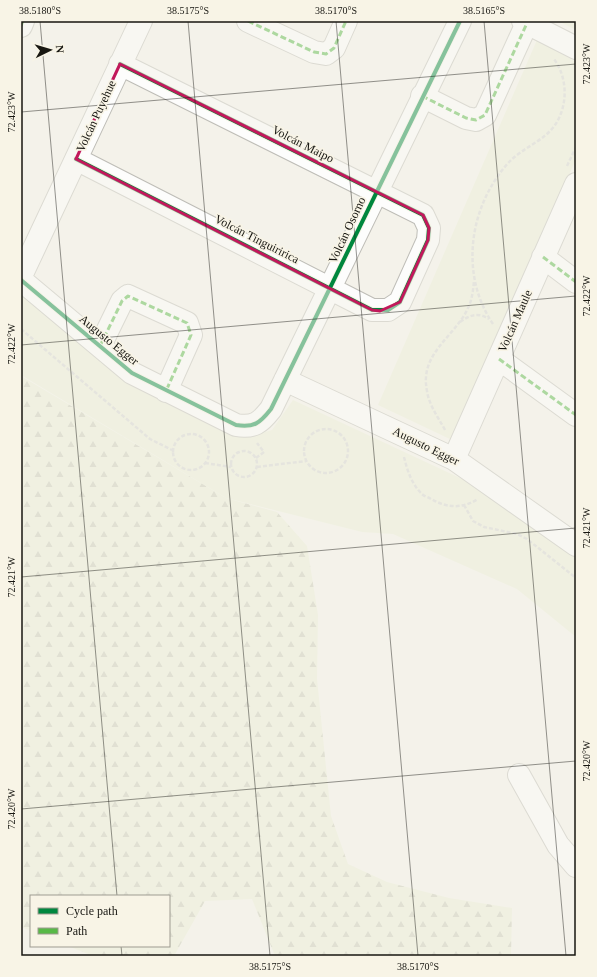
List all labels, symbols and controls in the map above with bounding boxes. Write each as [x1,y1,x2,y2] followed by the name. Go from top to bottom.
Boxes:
[19,5,61,16] text: 38.5180°S
[167,5,209,16] text: 38.5175°S
[315,5,357,16] text: 38.5170°S
[463,5,505,16] text: 38.5165°S
[30,30,70,70] north arrow
[581,43,592,84] text: 72.423°W
[54,45,66,54] text: N
[73,78,119,154] street label: Volcán Puyehue
[6,91,17,132] text: 72.423°W
[270,122,336,166] street label: Volcán Maipo
[326,195,368,265] street label: Volcán Osorno
[212,212,302,267] street label: Volcán Tinguiririca
[581,275,592,316] text: 72.422°W
[495,288,535,354] street label: Volcán Maule
[76,312,142,368] street label: Augusto Egger
[6,323,17,364] text: 72.422°W
[390,424,462,468] street label: Augusto Egger
[581,507,592,548] text: 72.421°W
[6,556,17,597] text: 72.421°W
[581,740,592,781] text: 72.420°W
[6,788,17,829] text: 72.420°W
[30,895,170,947] legend
[66,904,118,918] text: Cycle path
[66,924,87,938] text: Path
[249,961,291,972] text: 38.5175°S
[397,961,439,972] text: 38.5170°S

